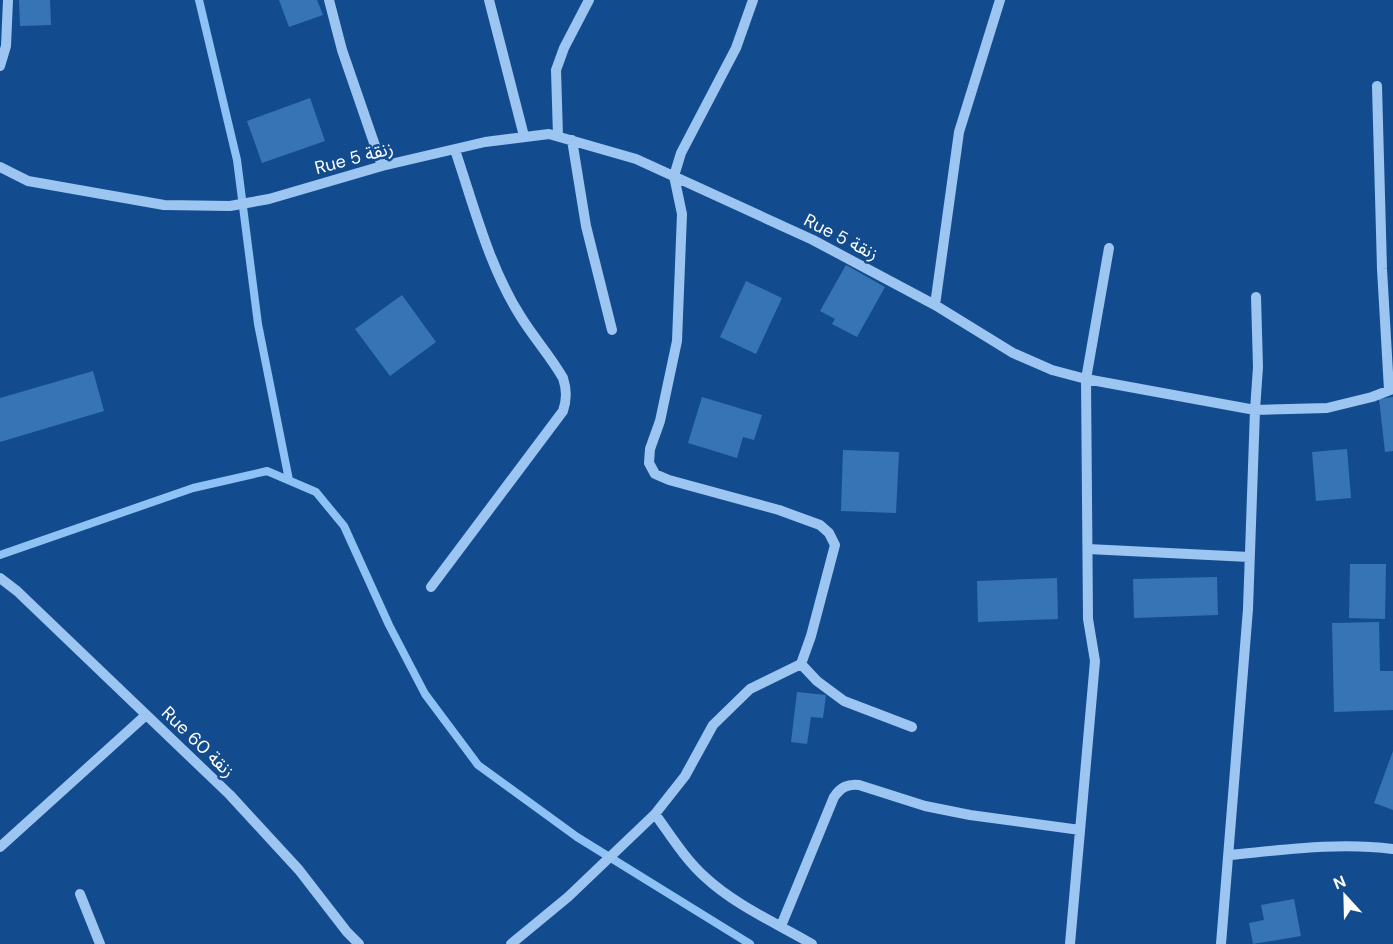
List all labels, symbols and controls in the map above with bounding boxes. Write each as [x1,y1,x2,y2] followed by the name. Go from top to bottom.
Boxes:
[312,136,396,180] street label: Rue 5 زنقة
[800,208,882,266] street label: Rue 5 زنقة
[156,701,240,783] street label: Rue 60 زنقة
[1315,866,1375,926] north arrow
[1330,871,1349,894] text: N

